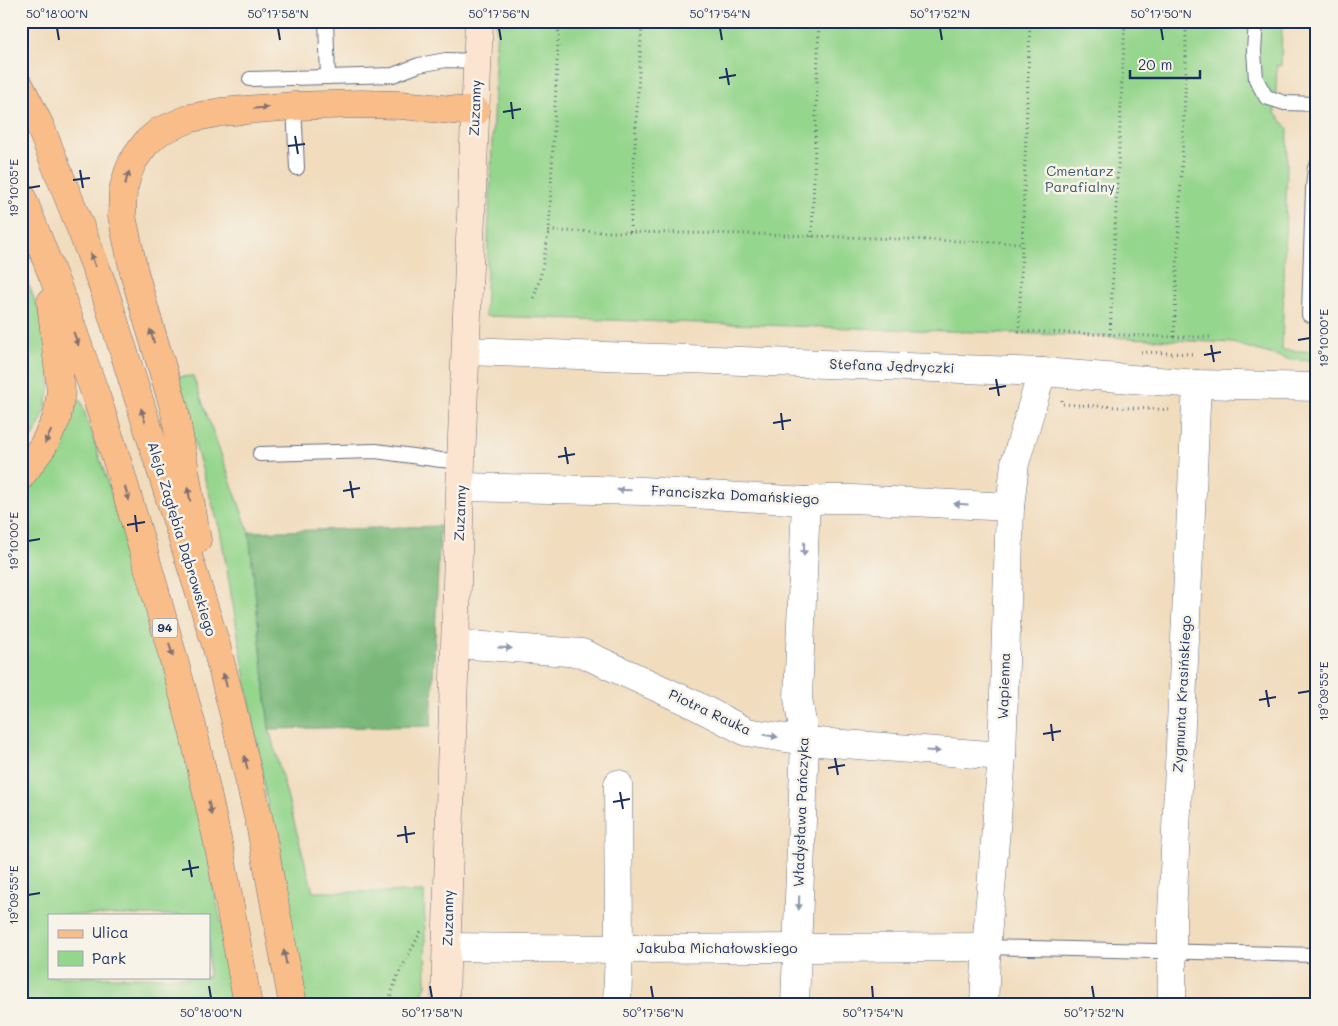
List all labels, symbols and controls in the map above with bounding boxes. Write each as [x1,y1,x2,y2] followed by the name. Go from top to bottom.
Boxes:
[26,5,88,21] text: 50°18'00"N
[247,5,309,21] text: 50°17'58"N
[468,5,530,21] text: 50°17'56"N
[690,5,750,21] text: 50°17'54"N
[910,5,970,21] text: 50°17'52"N
[1130,5,1192,21] text: 50°17'50"N
[1130,48,1200,80] scale bar
[1138,54,1172,74] text: 20 m
[464,79,485,137] street label: Zuzanny
[253,104,269,112] one-way arrow
[5,159,21,217] text: 19°10'05"E
[1045,161,1115,196] park label: Cmentarz Parafialny
[124,170,131,185] one-way arrow
[89,253,96,268] one-way arrow
[1315,309,1331,367] text: 19°10'00"E
[148,328,156,343] one-way arrow
[73,332,80,347] one-way arrow
[829,354,955,377] street label: Stefana Jędryczki
[139,407,147,422] one-way arrow
[44,430,52,444] one-way arrow
[144,439,221,638] street label: Aleja Zagłębia Dąbrowskiego
[651,481,820,508] street label: Franciszka Domańskiego
[449,484,470,542] street label: Zuzanny
[185,485,193,501] one-way arrow
[123,486,131,501] one-way arrow
[616,486,632,494] one-way arrow
[953,499,969,507] one-way arrow
[5,512,21,570] text: 19°10'00"E
[800,542,808,558] one-way arrow
[1168,615,1195,773] street label: Zygmunta Krasińskiego
[152,618,178,638] road number: 94
[167,642,175,657] one-way arrow
[497,644,513,652] one-way arrow
[993,652,1014,720] street label: Wapienna
[1315,661,1331,721] text: 19°09'55"E
[221,672,229,687] one-way arrow
[666,684,755,739] street label: Piotra Rauka
[764,732,780,740] one-way arrow
[788,737,813,887] street label: Władysława Pańczyka
[925,748,941,756] one-way arrow
[242,756,250,771] one-way arrow
[206,800,214,815] one-way arrow
[5,865,21,925] text: 19°09'55"E
[438,890,457,946] street label: Zuzanny
[794,896,802,912] one-way arrow
[48,914,210,978] legend
[92,922,129,942] text: Ulica
[636,938,798,957] street label: Jakuba Michałowskiego
[92,948,126,968] text: Park
[281,949,289,964] one-way arrow
[180,1004,242,1020] text: 50°18'00"N
[401,1004,463,1020] text: 50°17'58"N
[622,1004,684,1020] text: 50°17'56"N
[843,1004,903,1020] text: 50°17'54"N
[1064,1004,1124,1020] text: 50°17'52"N

